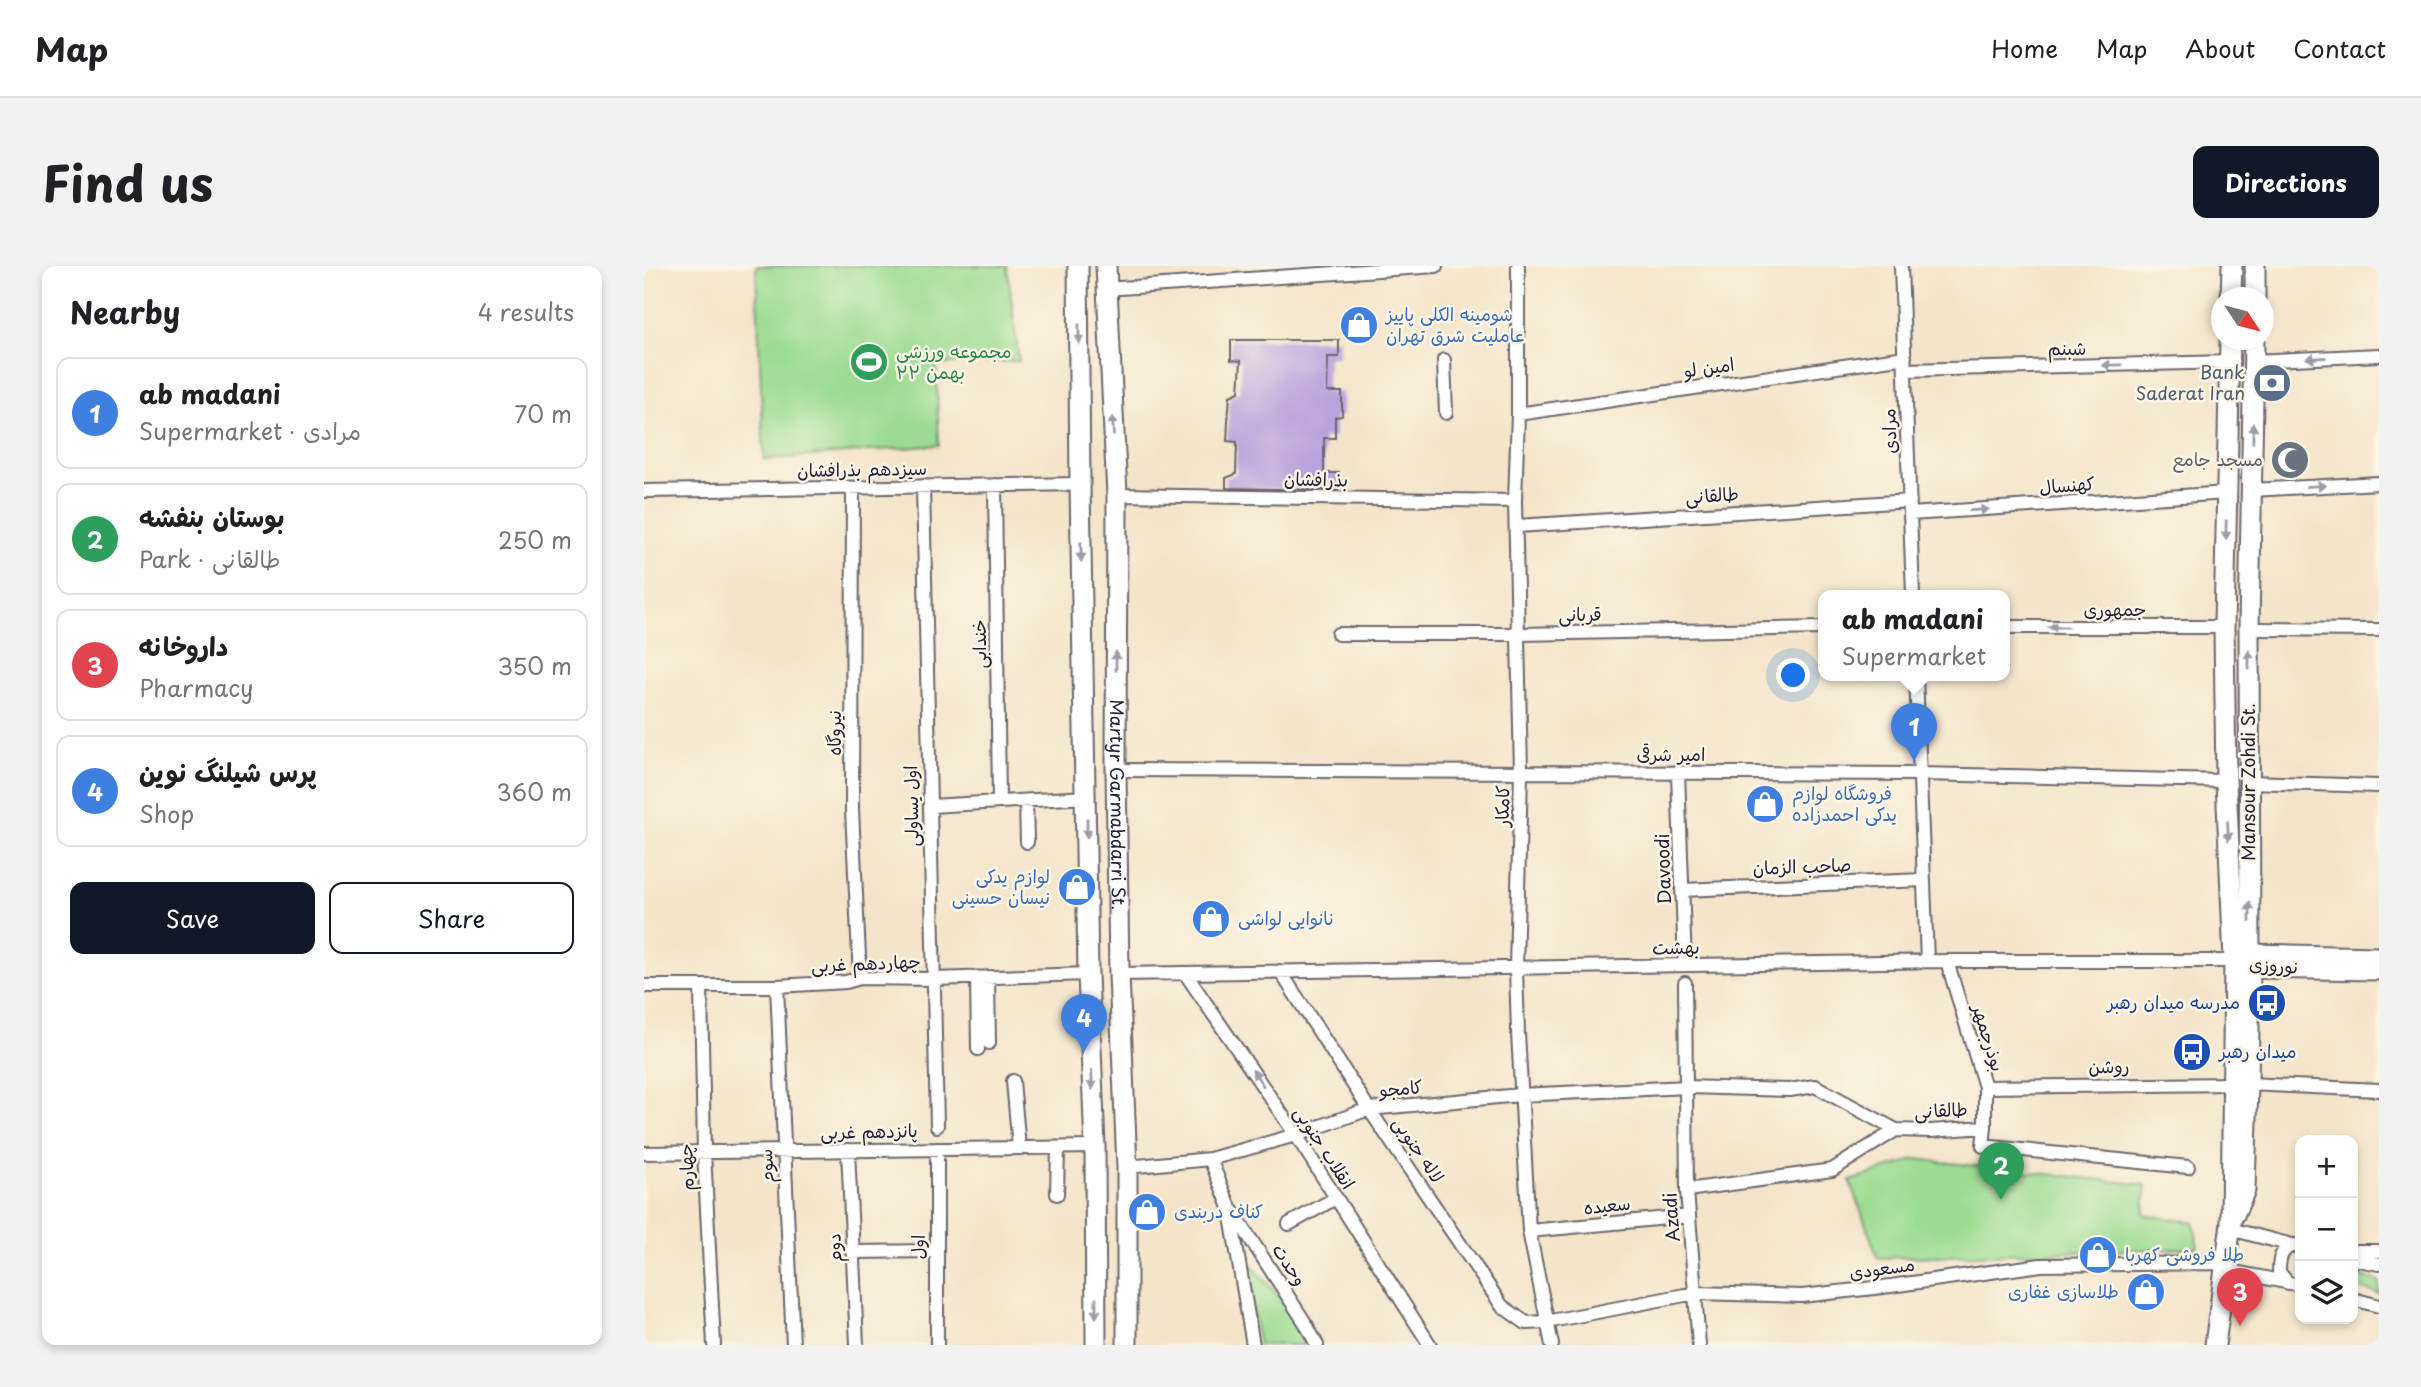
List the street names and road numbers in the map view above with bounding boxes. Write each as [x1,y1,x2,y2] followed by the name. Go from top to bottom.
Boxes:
[2047,334,2086,363] street label: شبنم
[1681,350,1736,384] street label: امین لو
[1874,408,1903,454] street label: مرادی
[797,454,927,485] street label: سیزدهم بذرافشان
[1284,464,1348,493] street label: بذرافشان
[2038,469,2096,500] street label: کهنسال
[1684,479,1740,510] street label: طالقانی
[2084,595,2146,622] street label: جمهوری
[1558,600,1602,627] street label: قربانی
[965,619,992,669] street label: خندابی
[1104,699,1133,910] street label: Martyr Garmabdarri St.
[2234,703,2261,861] street label: Mansour Zohdi St.
[820,710,847,756] street label: نیروگاه
[1636,740,1706,767] street label: امیر شرقی
[896,765,925,847] street label: اول یساولی
[1488,785,1515,829] street label: کامکار
[1648,833,1677,905] street label: Davoodi
[1752,850,1852,881] street label: صاحب الزمان
[1652,933,1700,960] street label: بهشت
[811,947,921,980] street label: چهاردهم غربی
[2248,949,2300,980] street label: نوروزی
[1966,999,2012,1074] street label: بوذرجمهر
[2088,1052,2130,1079] street label: روشن
[1376,1072,1424,1103] street label: کامجو
[1914,1095,1968,1124] street label: طالقانی
[1288,1100,1362,1194] street label: انقلاب جنوبی
[1387,1110,1451,1188] street label: لاله جنوبی
[820,1116,918,1147] street label: پانزدهم غربی
[671,1143,702,1191] street label: چهارم
[751,1148,782,1184] street label: سوم
[1582,1189,1632,1220] street label: سعیده
[1655,1192,1686,1243] street label: Azadi
[819,1233,850,1263] street label: دوم
[904,1235,931,1259] street label: اول
[1267,1238,1314,1291] street label: وحدت
[1847,1250,1916,1285] street label: مسعودی

